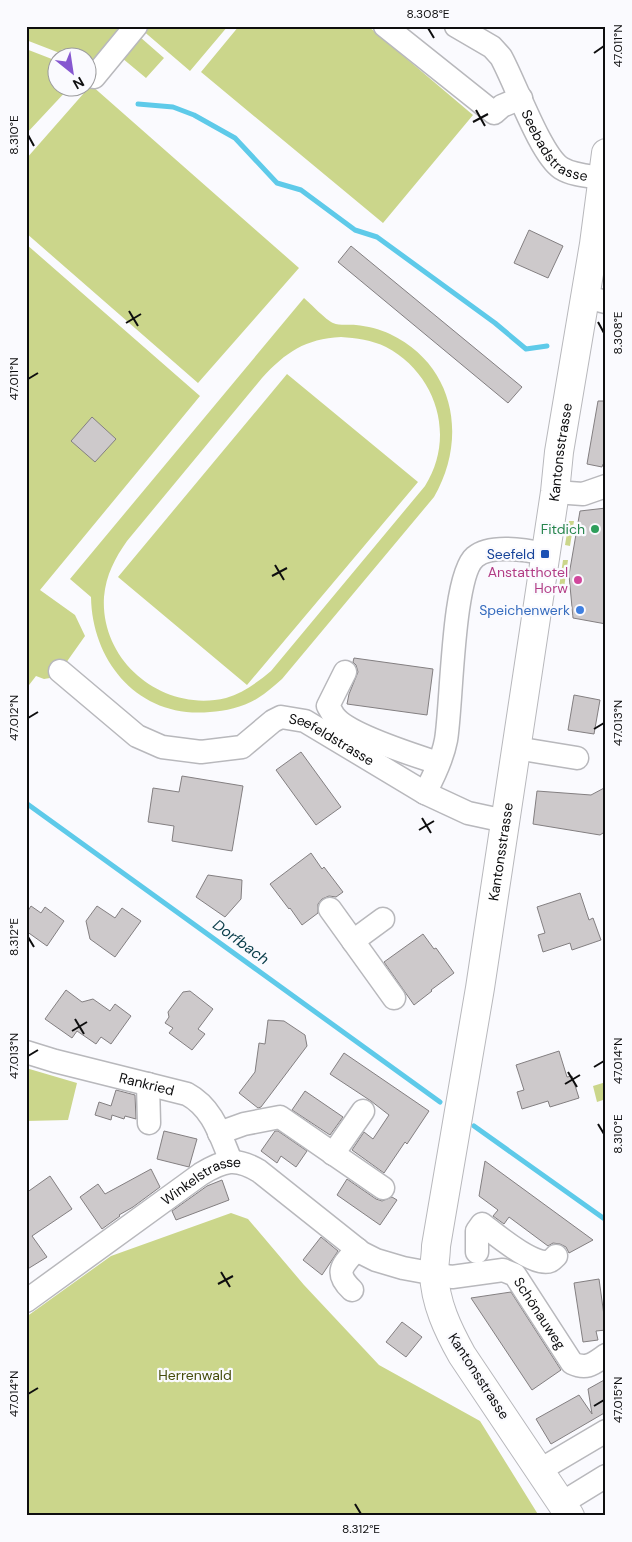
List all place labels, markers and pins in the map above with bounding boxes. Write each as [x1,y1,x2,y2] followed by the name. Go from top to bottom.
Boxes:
[541,520,585,538] place label: Fitdich
[589,523,601,535] marker: Fitdich
[487,545,535,563] place label: Seefeld
[539,548,551,560] marker: Seefeld
[488,563,568,597] place label: Anstatthotel Horw
[572,574,584,586] marker: Anstatthotel Horw
[479,601,570,619] place label: Speichenwerk
[574,604,586,616] marker: Speichenwerk

